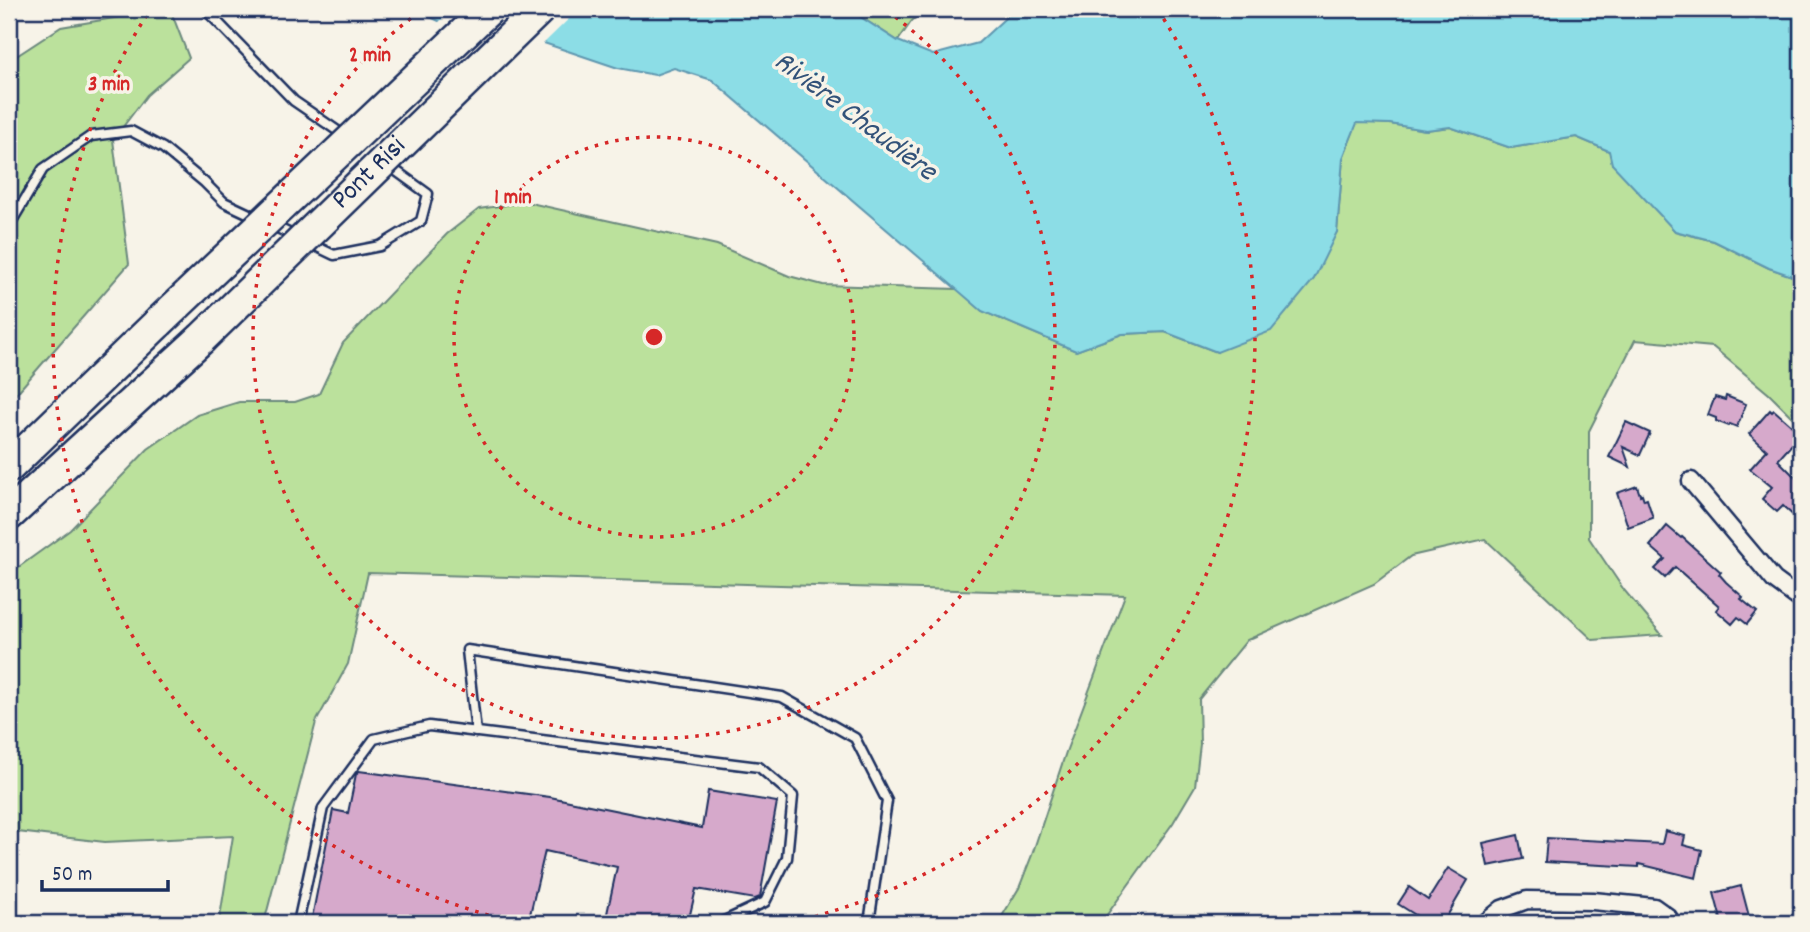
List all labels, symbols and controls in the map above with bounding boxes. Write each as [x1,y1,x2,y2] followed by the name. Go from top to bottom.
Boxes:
[349,42,391,72] text: 2 min
[763,42,946,195] water label: Rivière Chaudière
[88,71,130,101] text: 3 min
[324,128,417,220] street label: Pont Risi
[494,184,532,214] text: 1 min
[642,325,666,349] centre of rings
[42,848,168,892] scale bar
[52,861,92,891] text: 50 m

